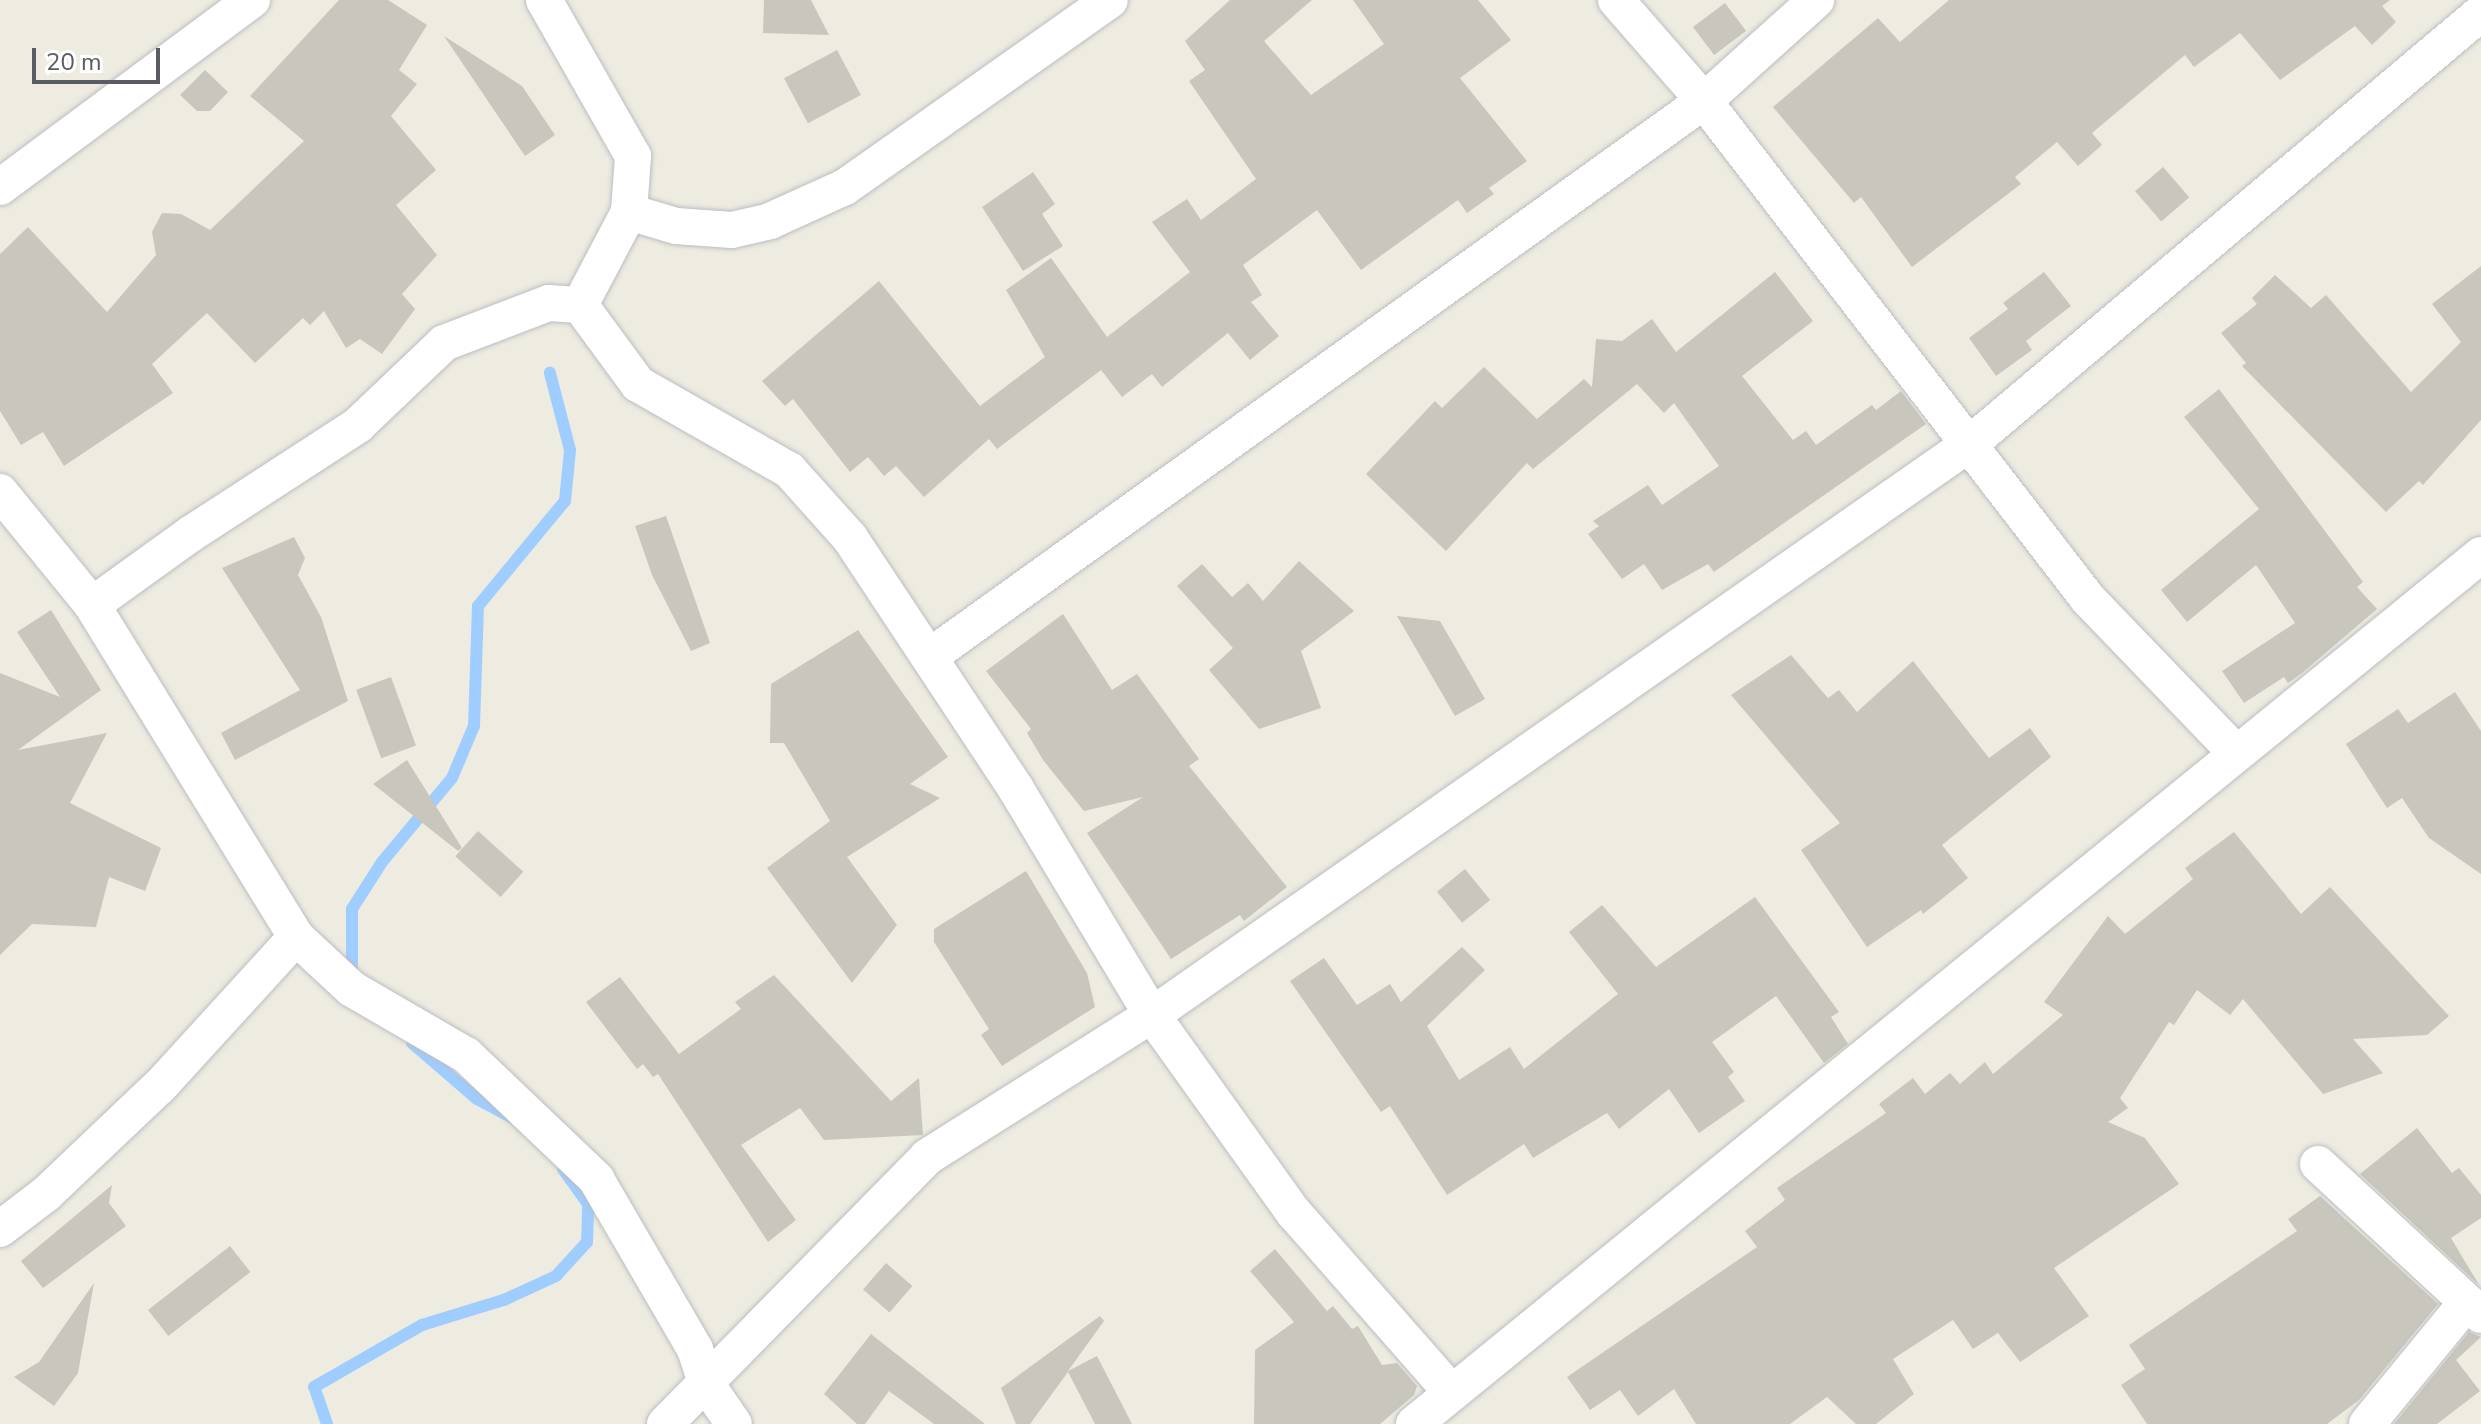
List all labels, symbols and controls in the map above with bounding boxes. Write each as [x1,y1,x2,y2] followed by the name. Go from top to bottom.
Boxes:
[36,32,164,82] scale bar
[46,46,102,78] text: 20 m

